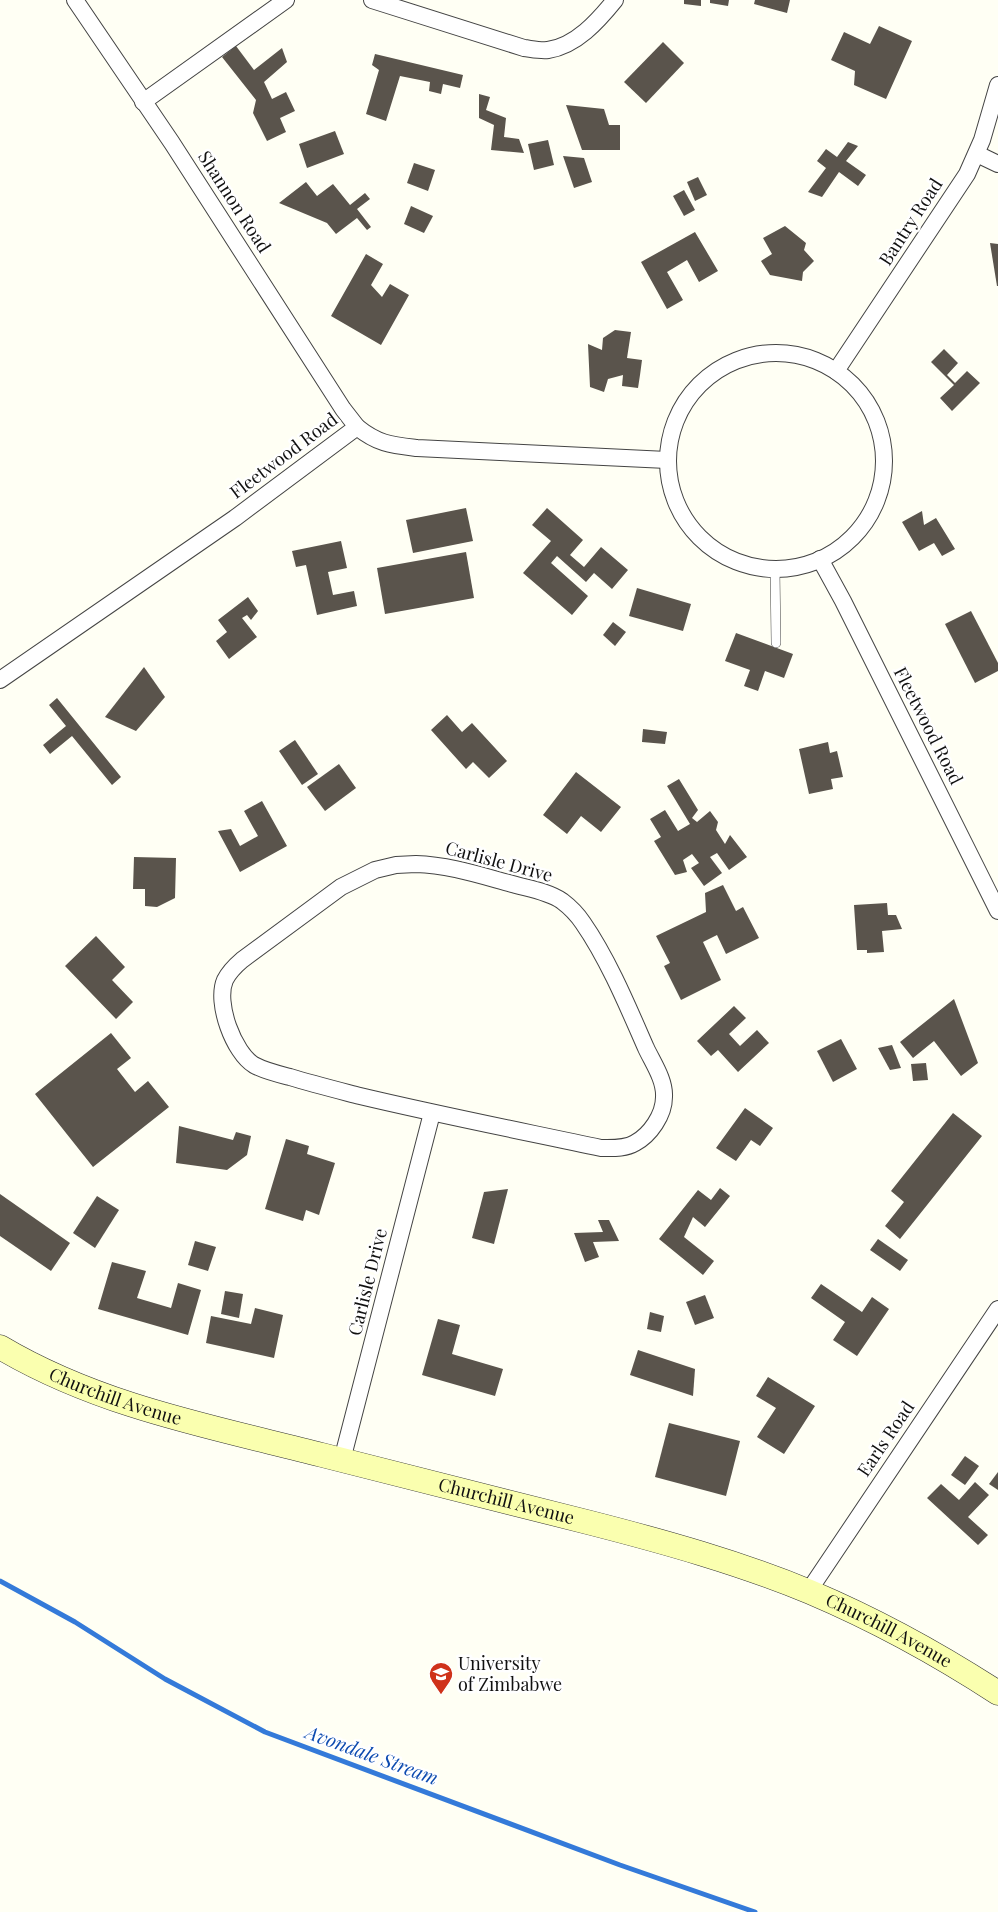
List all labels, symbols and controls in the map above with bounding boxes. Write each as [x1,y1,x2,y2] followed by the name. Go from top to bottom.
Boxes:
[193,146,277,257] street label: Shannon Road
[873,173,948,270] street label: Bantry Road
[225,406,343,504] street label: Fleetwood Road
[889,663,969,789] street label: Fleetwood Road
[443,835,556,887] street label: Carlisle Drive
[342,1225,392,1338] street label: Carlisle Drive
[45,1361,185,1430] street label: Churchill Avenue
[851,1396,920,1481] street label: Earls Road
[436,1472,577,1529] street label: Churchill Avenue
[822,1587,957,1673] street label: Churchill Avenue
[458,1651,562,1696] place label: University of Zimbabwe
[428,1661,454,1695] school or university icon: University of Zimbabwe
[301,1717,442,1790] water label: Avondale Stream

